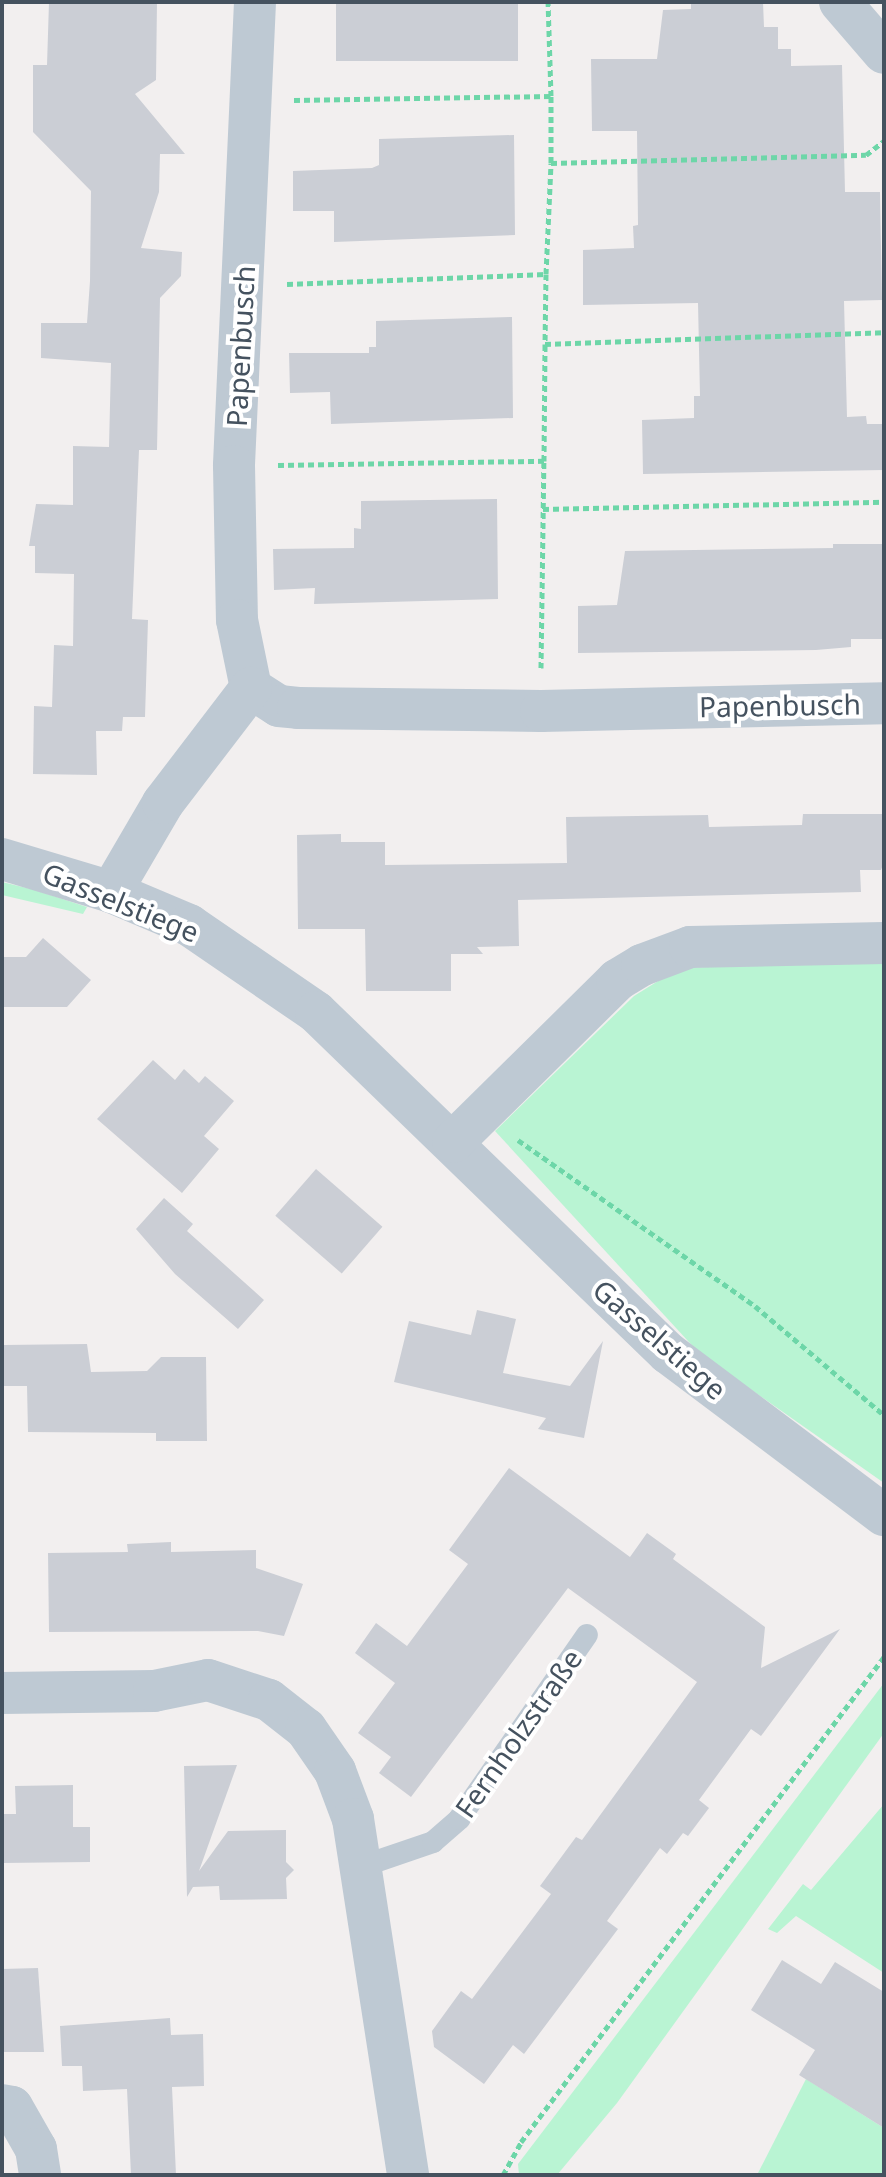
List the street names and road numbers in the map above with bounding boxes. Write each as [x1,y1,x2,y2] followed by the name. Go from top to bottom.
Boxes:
[219,264,261,428] street label: Papenbusch
[699,687,861,723] street label: Papenbusch
[38,855,204,949] street label: Gasselstiege
[587,1272,733,1406] street label: Gasselstiege
[448,1642,588,1824] street label: Fernholzstraße

